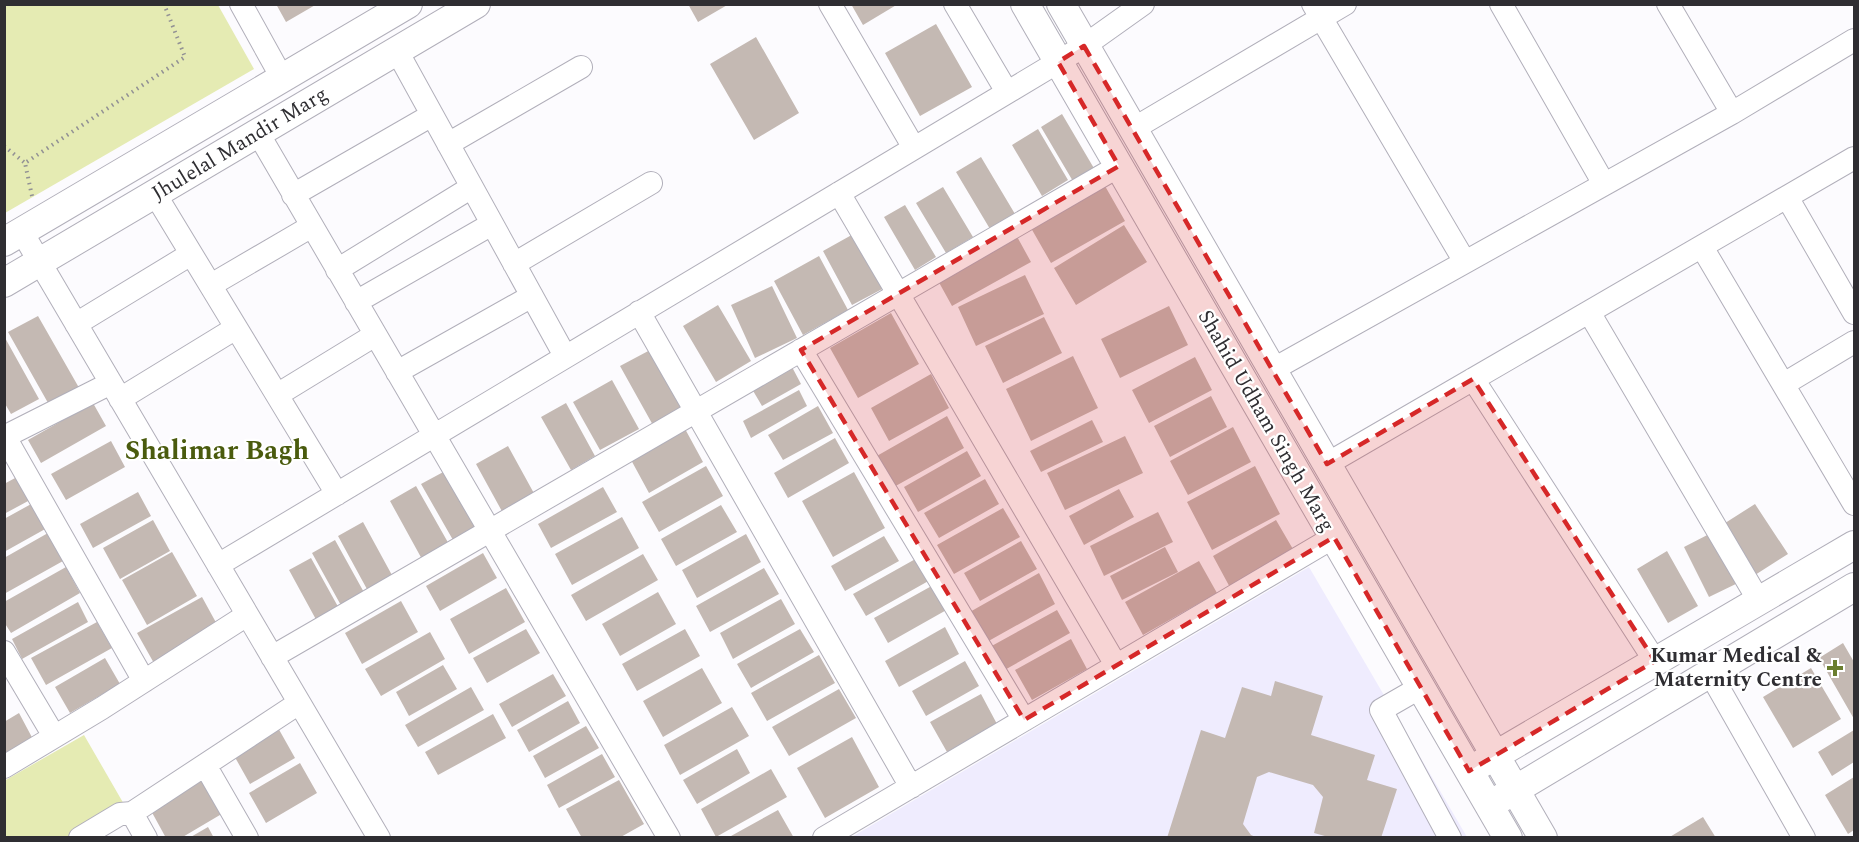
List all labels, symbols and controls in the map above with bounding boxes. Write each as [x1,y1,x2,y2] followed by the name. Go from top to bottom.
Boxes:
[146,79,334,209] street label: Jhulelal Mandir Marg
[1189,304,1343,538] street label: Shahid Udham Singh Marg
[125,430,310,472] district label: Shalimar Bagh
[1650,640,1822,696] place label: Kumar Medical & Maternity Centre
[1826,659,1844,677] marker: Kumar Medical & Maternity Centre

